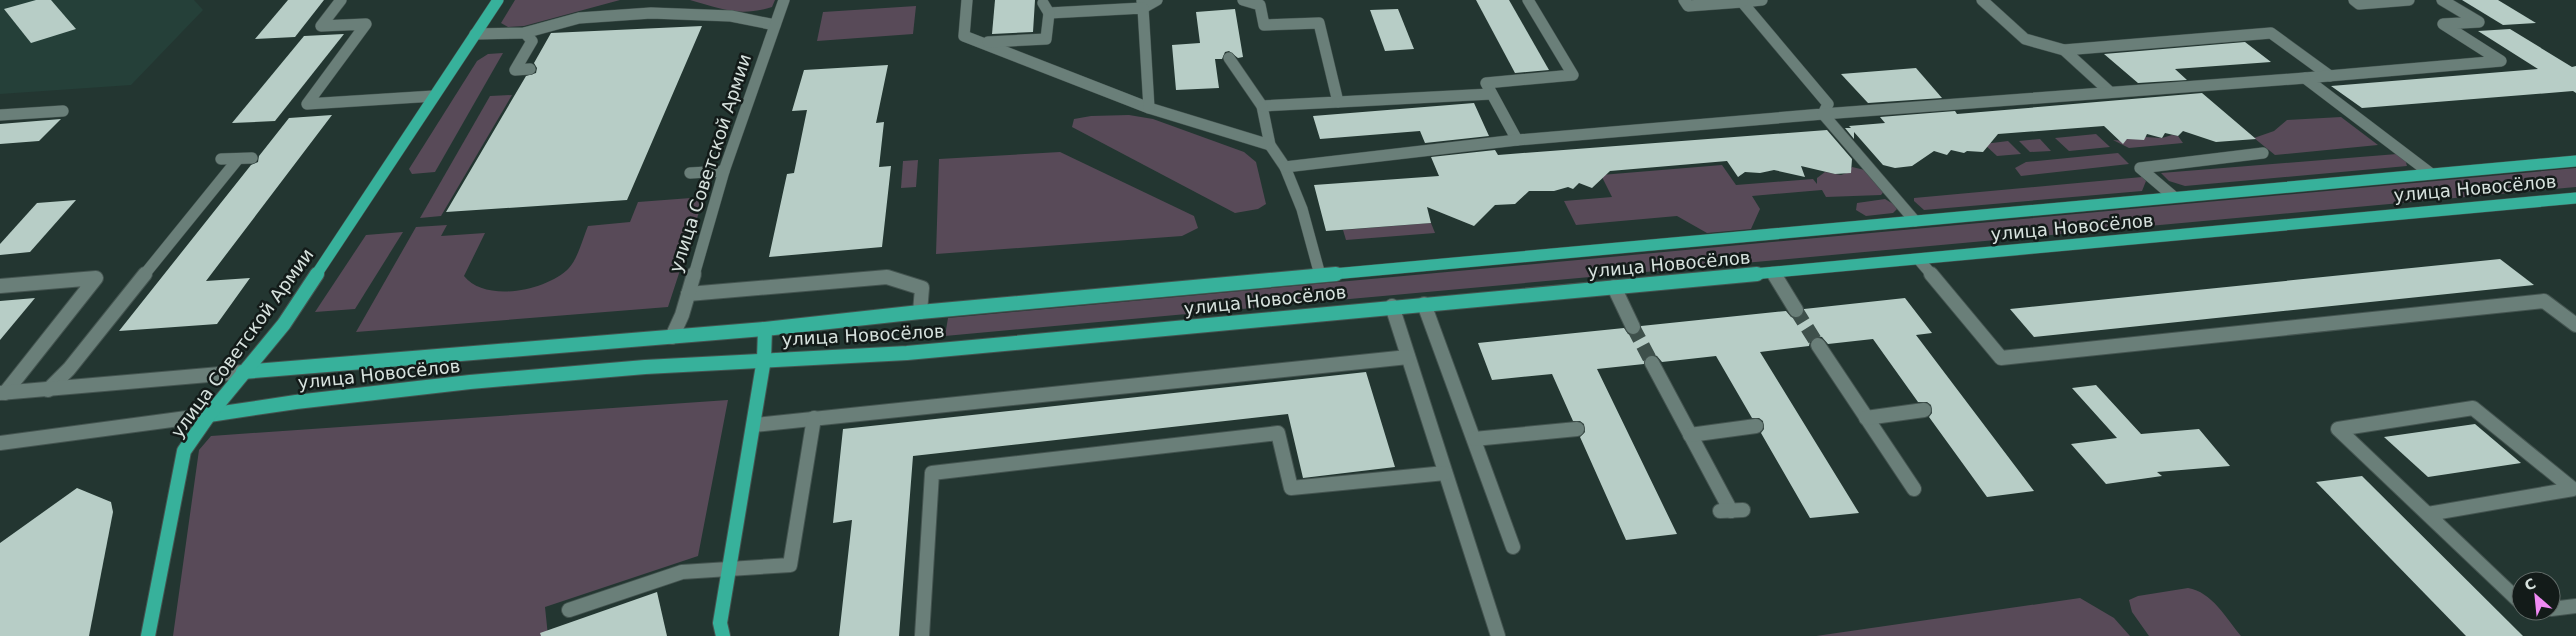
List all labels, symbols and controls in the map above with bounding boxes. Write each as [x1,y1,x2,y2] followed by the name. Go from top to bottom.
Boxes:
[665,51,755,275] street label: улица Советской Армии
[2393,170,2557,206] street label: улица Новосёлов
[1990,209,2154,245] street label: улица Новосёлов
[166,244,318,442] street label: улица Советской Армии
[1587,246,1751,282] street label: улица Новосёлов
[1183,281,1347,319] street label: улица Новосёлов
[781,320,945,350] street label: улица Новосёлов
[297,355,461,393] street label: улица Новосёлов
[2511,571,2561,621] north arrow
[2522,575,2538,594] text: С

